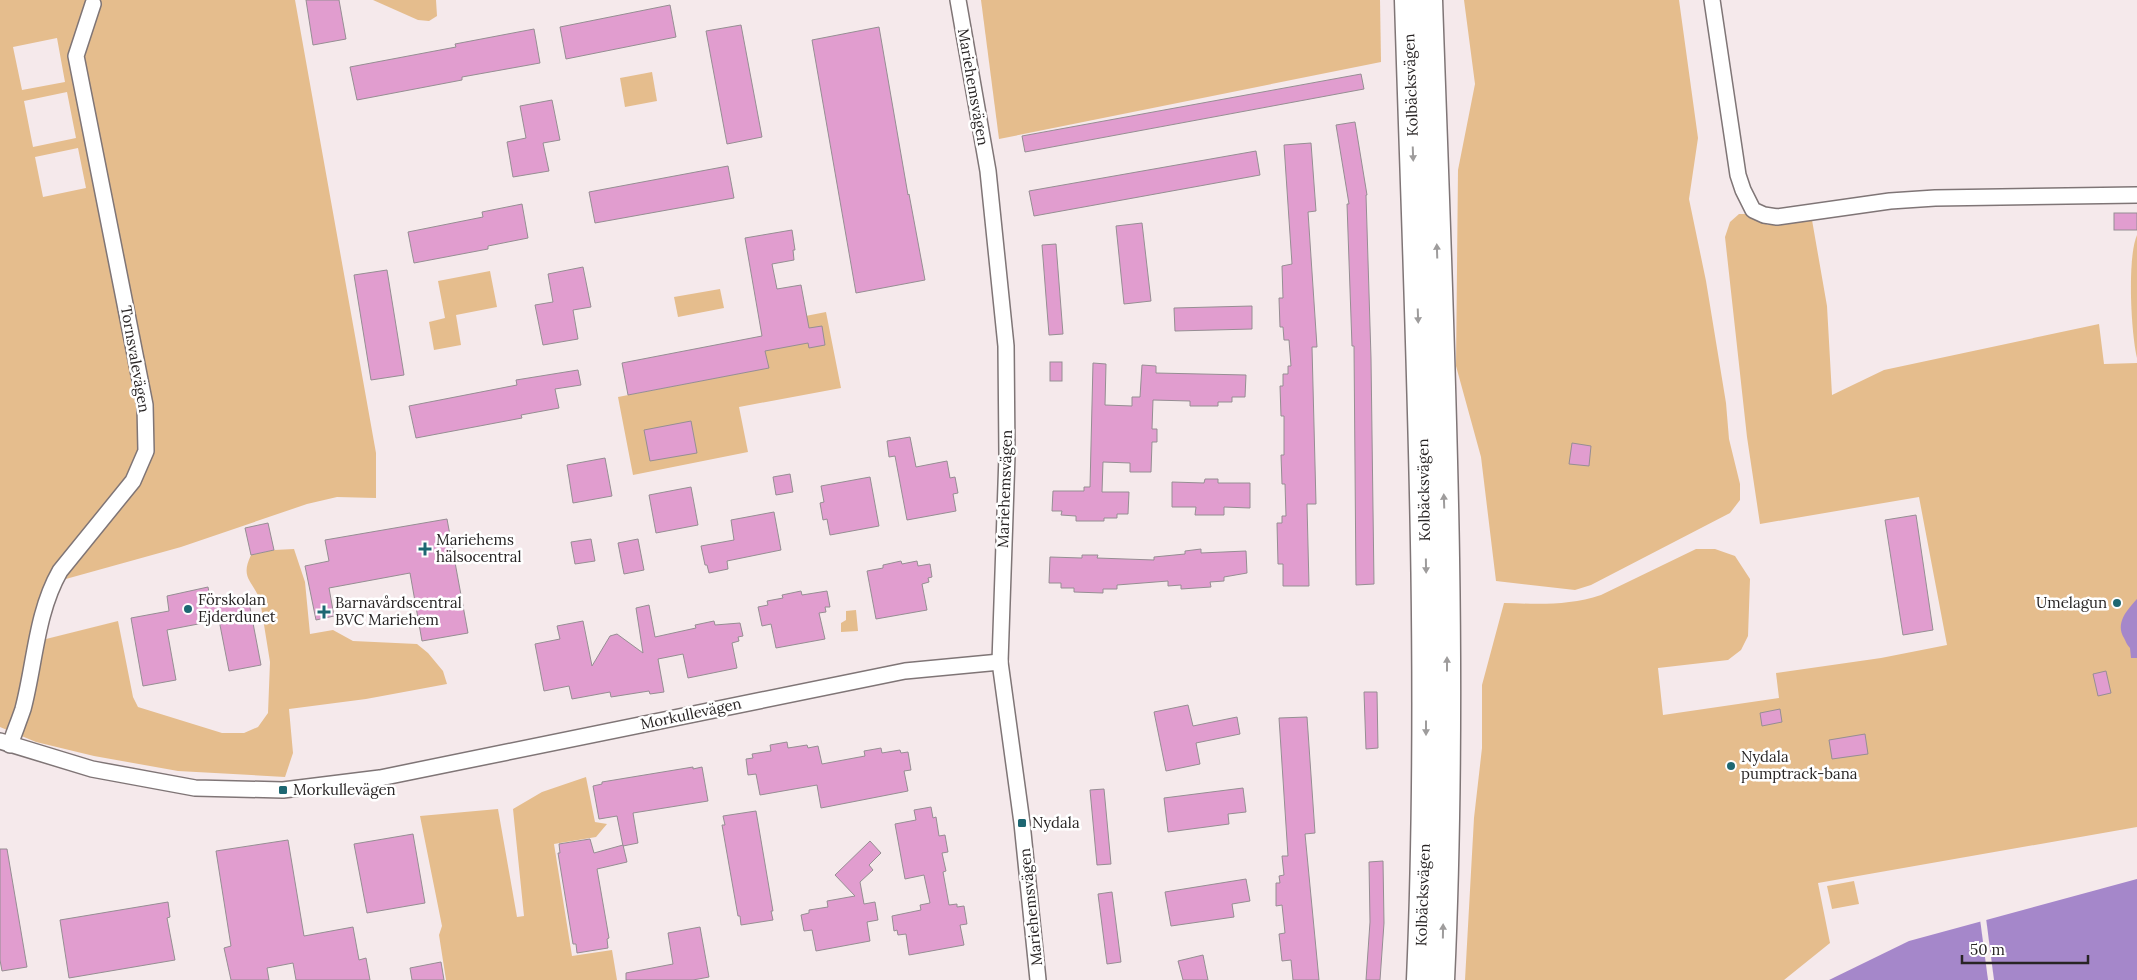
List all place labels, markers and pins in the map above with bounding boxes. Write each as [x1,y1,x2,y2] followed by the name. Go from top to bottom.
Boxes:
[436,530,522,566] place label: Mariehems hälsocentral
[418,542,432,556] marker: Mariehems hälsocentral
[198,590,276,626] place label: Förskolan Ejderdunet
[335,593,462,629] place label: Barnavårdscentral BVC Mariehem
[2036,593,2107,612] place label: Umelagun
[2111,597,2123,609] marker: Umelagun
[182,603,194,615] marker: Förskolan Ejderdunet
[317,605,331,619] marker: Barnavårdscentral BVC Mariehem
[1741,747,1858,783] place label: Nydala pumptrack-bana
[1725,760,1737,772] marker: Nydala pumptrack-bana
[293,780,396,799] place label: Morkullevägen
[277,784,289,796] marker: Morkullevägen
[1032,813,1080,832] place label: Nydala
[1016,817,1028,829] marker: Nydala

